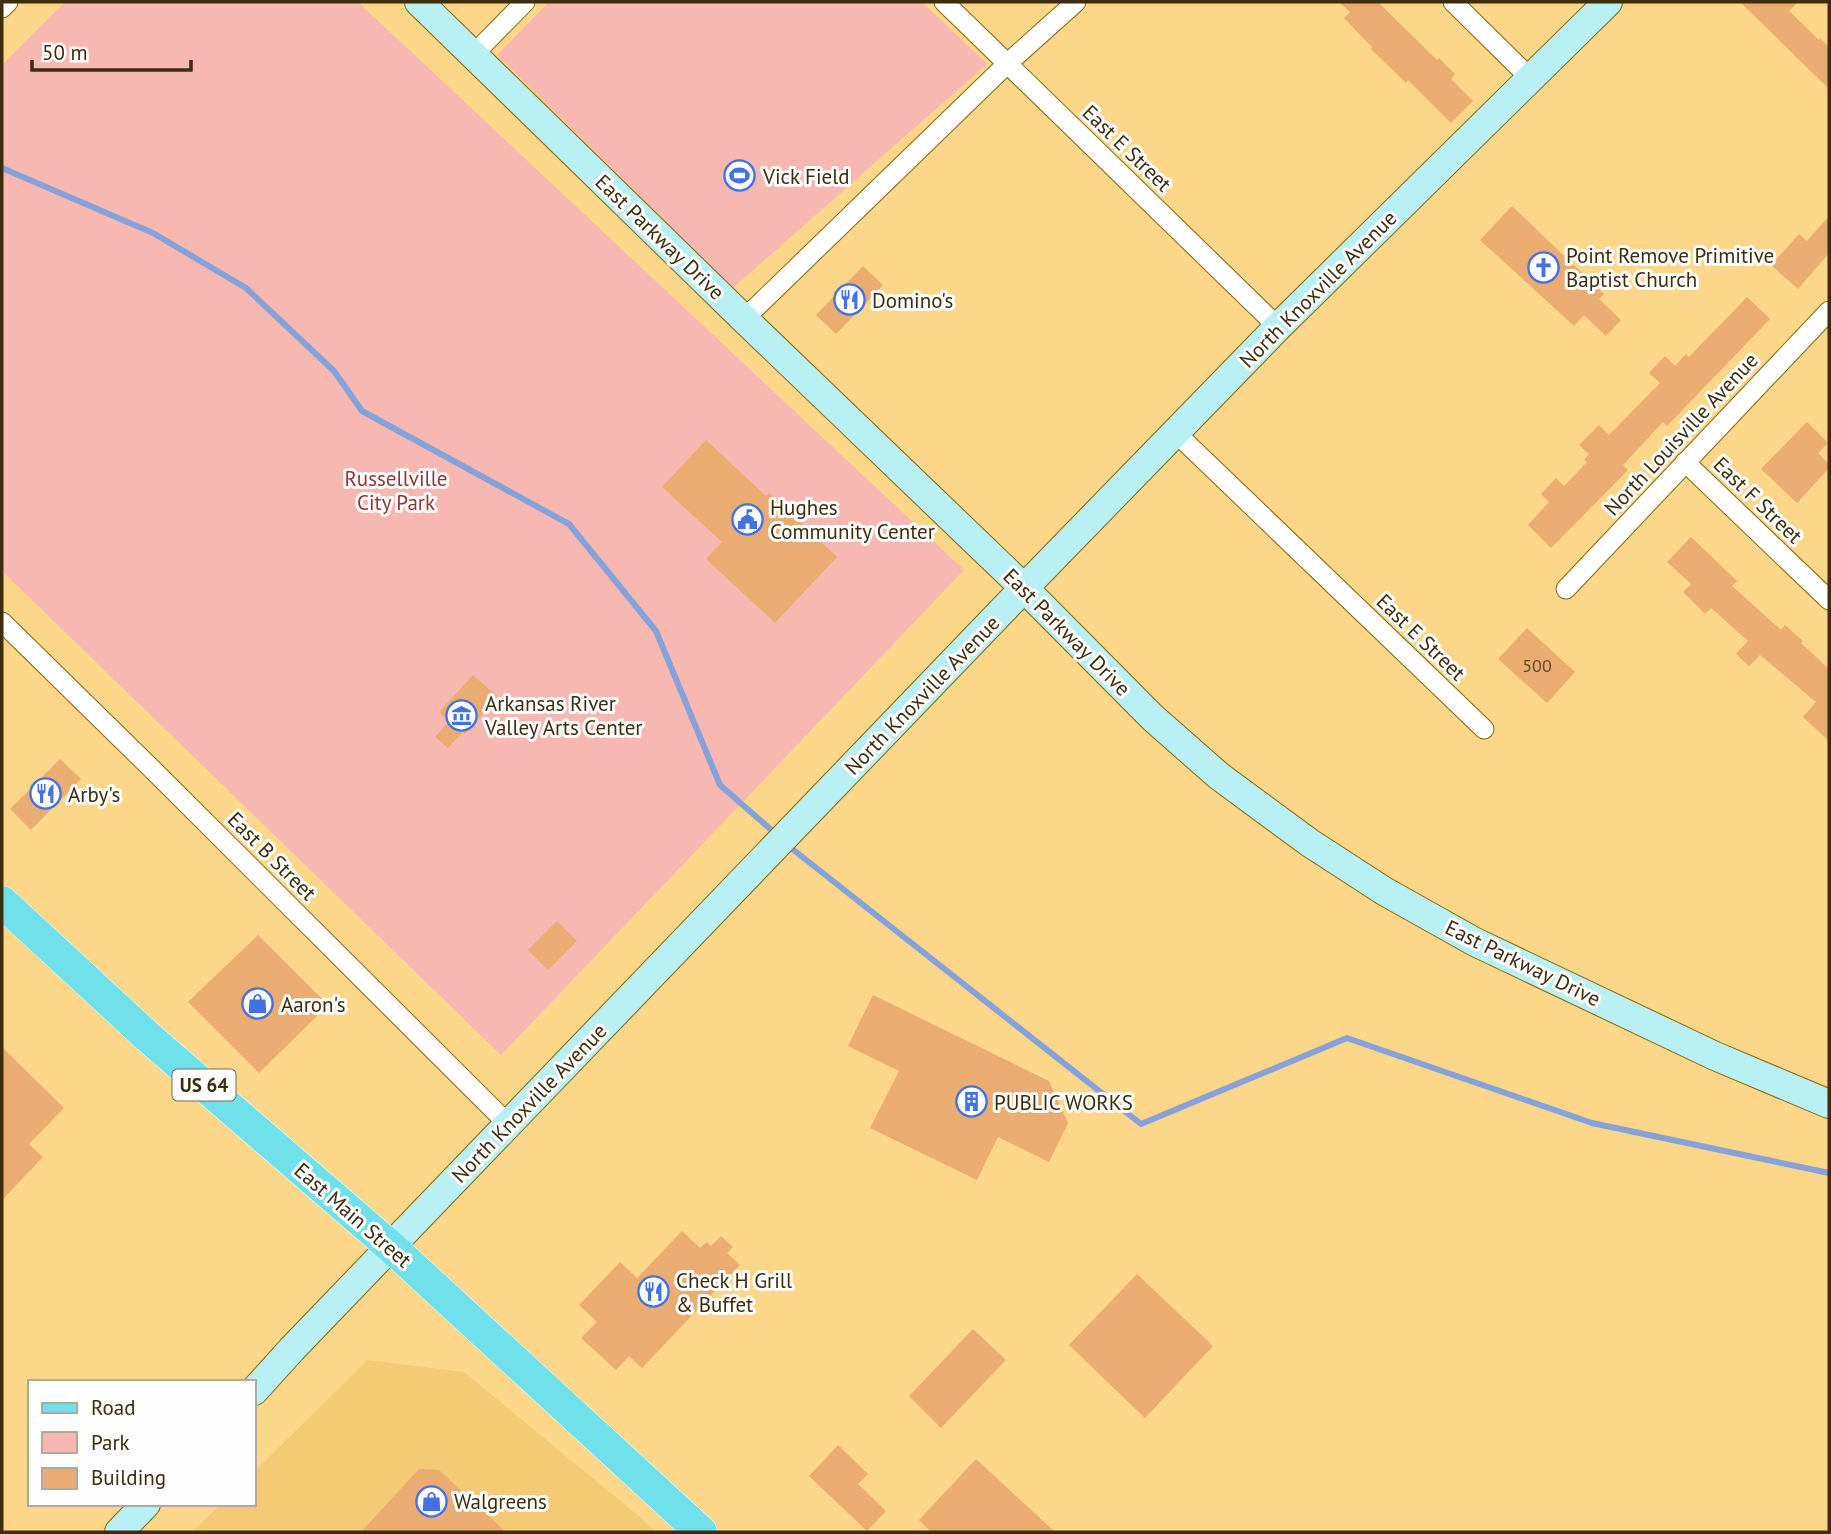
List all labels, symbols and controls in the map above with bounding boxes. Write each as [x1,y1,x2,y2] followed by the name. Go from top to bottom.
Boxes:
[32,28,191,72] scale bar
[42,39,88,66] text: 50 m
[1077,99,1177,197] street label: East E Street
[723,159,757,193] sports icon: Vick Field
[762,163,850,190] place label: Vick Field
[590,168,730,306] street label: East Parkway Drive
[1234,205,1402,373] street label: North Knoxville Avenue
[1566,242,1774,293] place label: Point Remove Primitive Baptist Church
[1526,250,1560,284] church icon: Point Remove Primitive Baptist Church
[832,283,866,317] restaurant icon: Domino's
[872,287,953,314] place label: Domino's
[1598,347,1764,521] street label: North Louisville Avenue
[1708,451,1808,549] street label: East F Street
[345,465,447,516] park label: Russellville City Park
[770,494,935,545] place label: Hughes Community Center
[730,502,764,536] public building icon: Hughes Community Center
[998,563,1136,701] street label: East Parkway Drive
[1371,588,1471,686] street label: East E Street
[839,609,1005,781] street label: North Knoxville Avenue
[1522,654,1552,677] house number: 500
[484,690,642,741] place label: Arkansas River Valley Arts Center
[445,698,479,732] museum icon: Arkansas River Valley Arts Center
[28,777,62,811] restaurant icon: Arby's
[68,781,120,808] place label: Arby's
[222,806,322,906] street label: East B Street
[1441,914,1605,1012] street label: East Parkway Drive
[241,987,275,1021] shop icon: Aaron's
[281,991,346,1018] place label: Aaron's
[446,1017,612,1189] street label: North Knoxville Avenue
[172,1070,235,1100] road number: US 64
[954,1085,988,1119] building icon: PUBLIC WORKS
[994,1089,1133,1116] place label: PUBLIC WORKS
[289,1157,417,1273] street label: East Main Street
[676,1267,792,1318] place label: Check H Grill & Buffet
[636,1275,670,1309] restaurant icon: Check H Grill & Buffet
[28,1380,256,1506] legend
[91,1394,135,1421] text: Road
[91,1429,130,1456] text: Park
[91,1464,166,1491] text: Building
[414,1484,448,1518] shop icon: Walgreens
[454,1488,547,1515] place label: Walgreens

